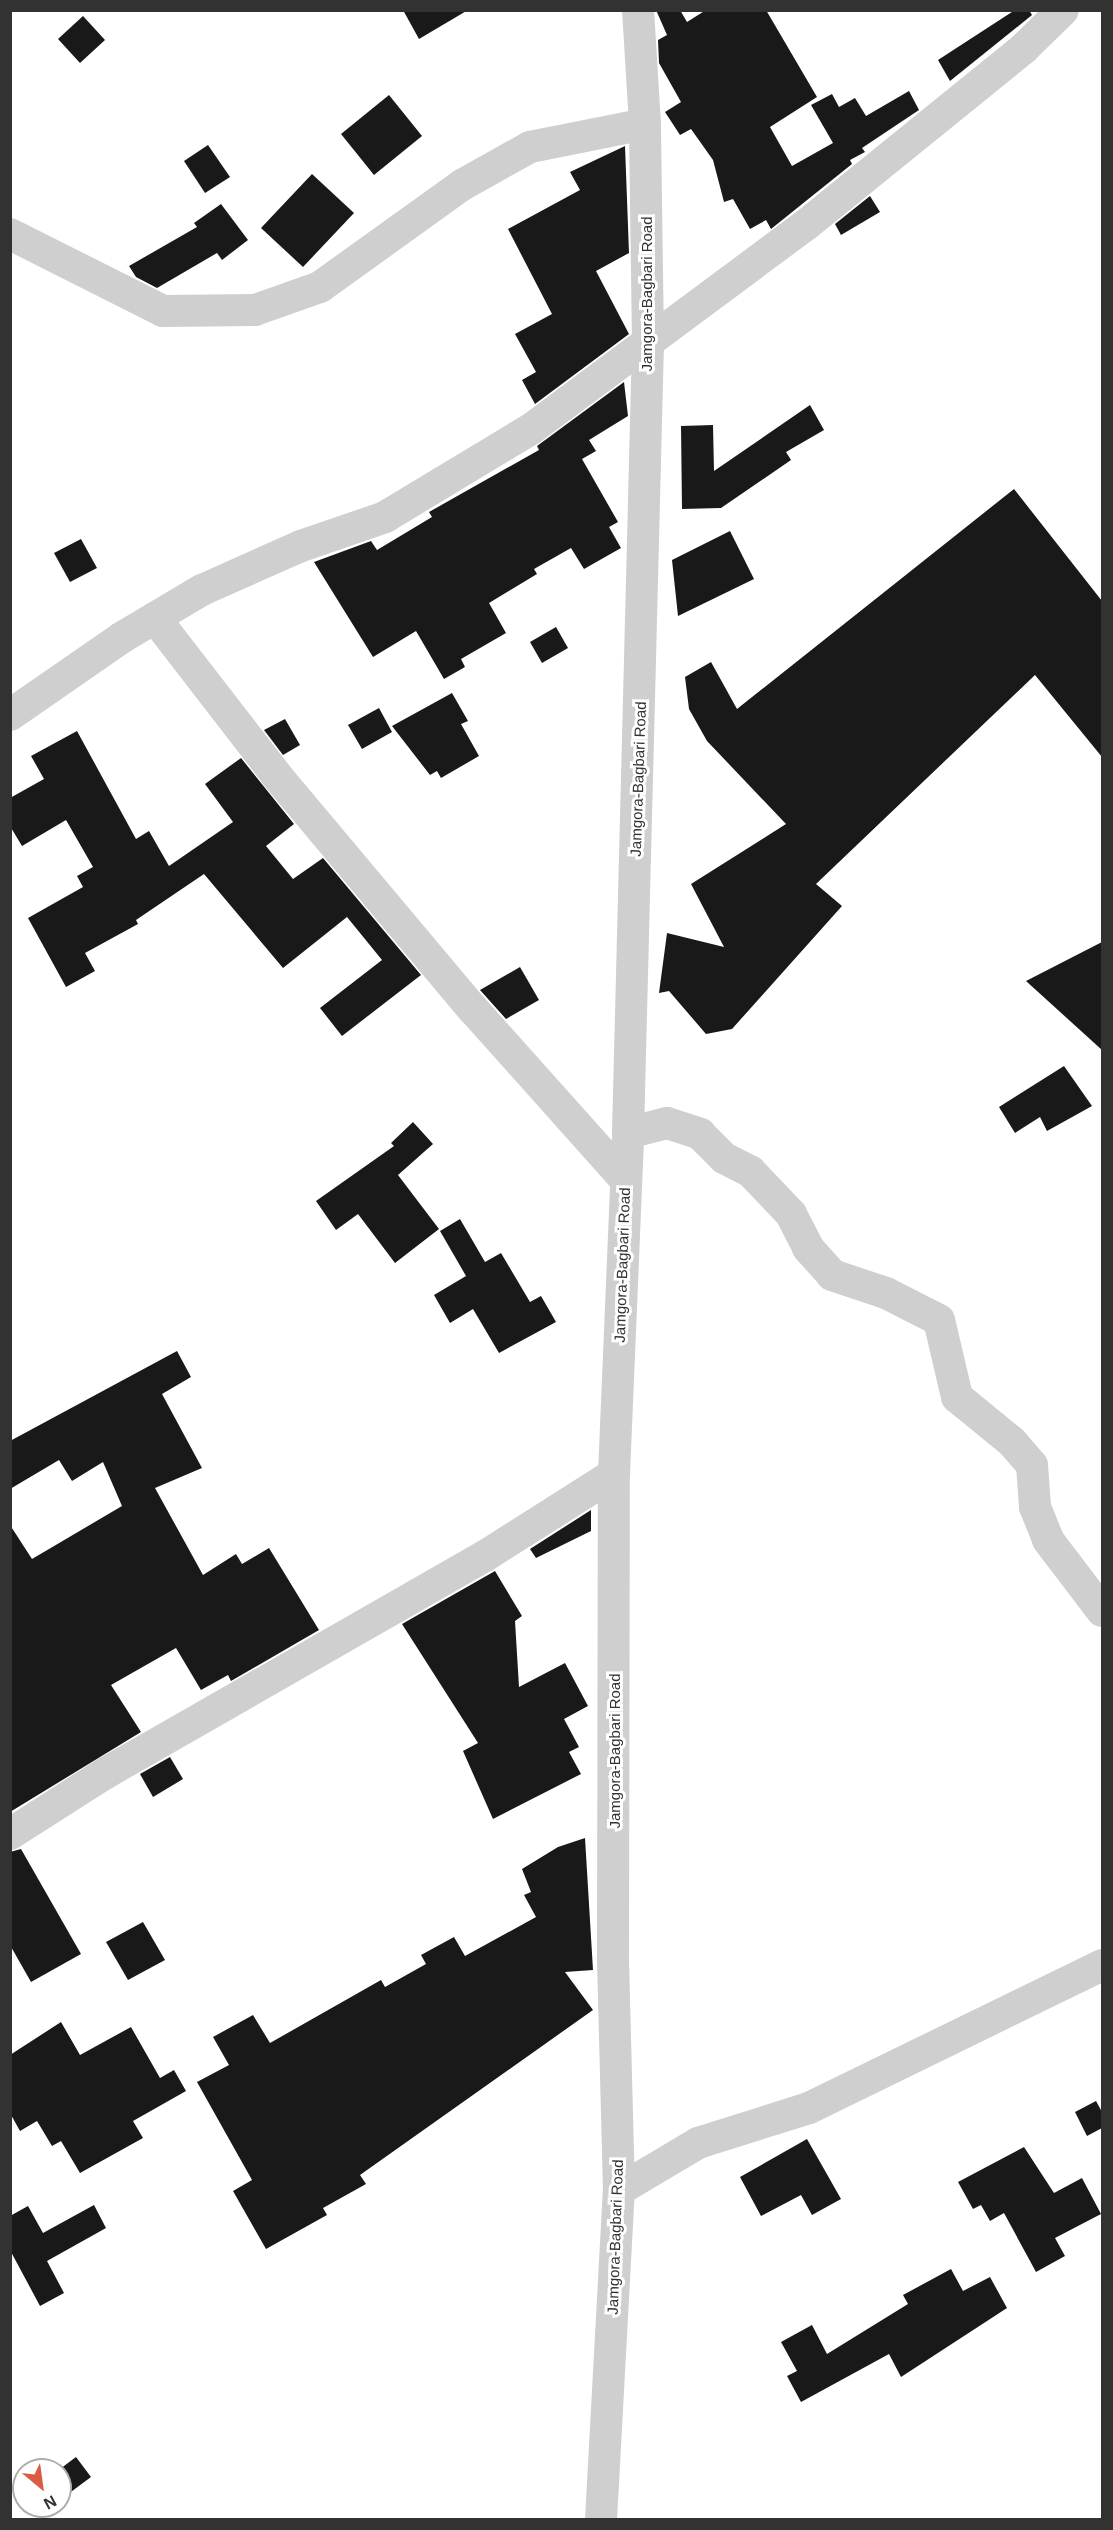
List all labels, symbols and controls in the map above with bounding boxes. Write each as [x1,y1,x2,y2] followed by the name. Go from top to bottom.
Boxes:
[638,216,656,372] street label: Jamgora-Bagbari Road
[626,701,650,857] street label: Jamgora-Bagbari Road
[610,1187,634,1343] street label: Jamgora-Bagbari Road
[606,1673,624,1829] street label: Jamgora-Bagbari Road
[603,2159,627,2315] street label: Jamgora-Bagbari Road
[12,2458,72,2518] north arrow
[41,2492,59,2513] text: N

